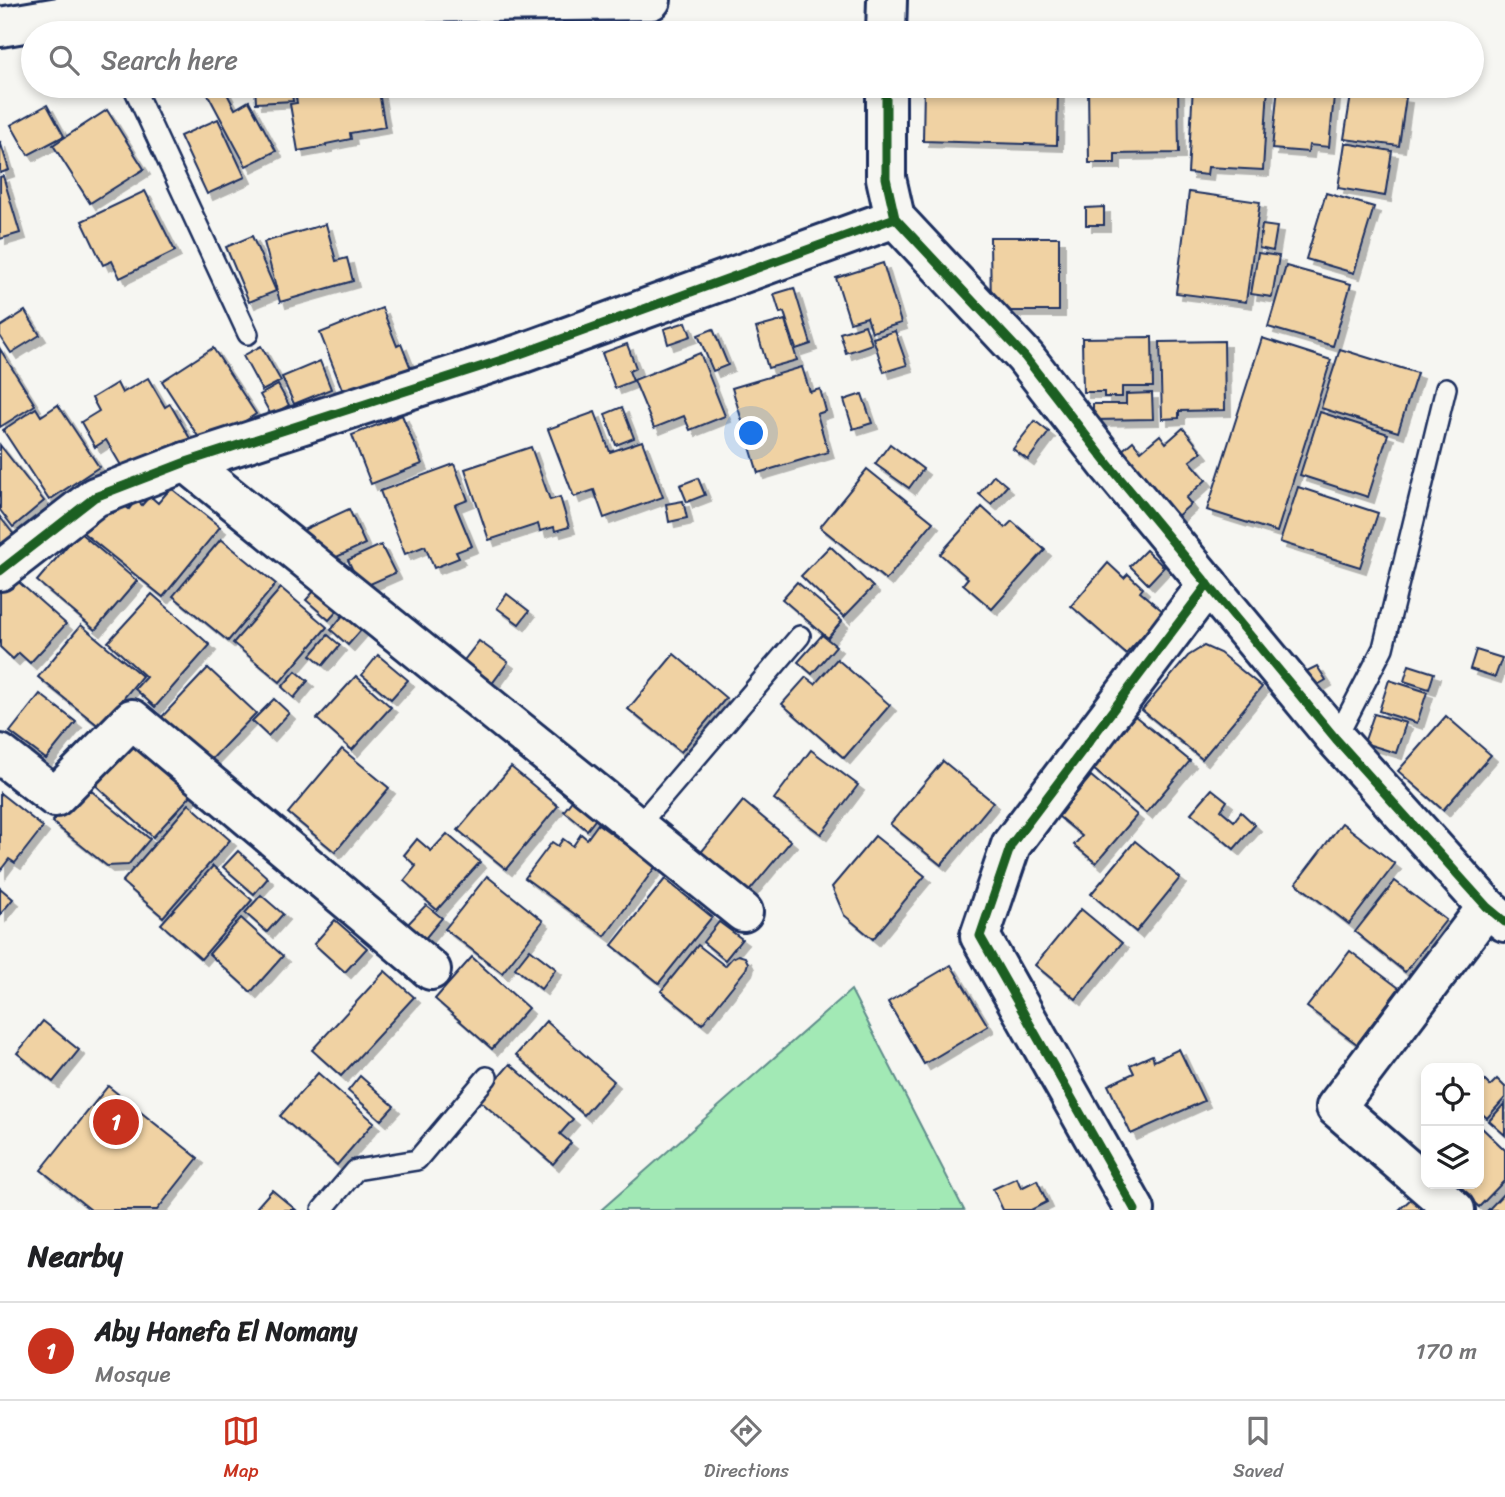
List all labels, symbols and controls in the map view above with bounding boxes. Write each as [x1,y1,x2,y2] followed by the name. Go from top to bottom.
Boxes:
[21,21,1484,98] search box
[101,37,238,83] text: Search here
[45,41,83,79] icon: search
[734,416,768,450] your location
[1421,1063,1484,1189] map controls
[1421,1063,1484,1126] button: locate
[93,1096,139,1148] pin: 1
[1421,1126,1484,1189] button: layers
[28,1229,123,1283] text: Nearby
[95,1308,357,1354] text: Aby Hanefa El Nomany
[46,1331,56,1372] text: 1
[1416,1331,1477,1372] text: 170 m
[95,1354,171,1395] text: Mosque
[222,1412,260,1487] tab: Map
[704,1412,789,1487] tab: Directions
[1233,1412,1283,1487] tab: Saved

